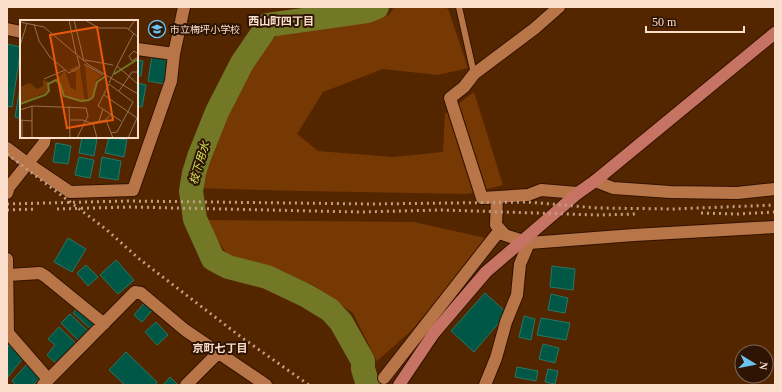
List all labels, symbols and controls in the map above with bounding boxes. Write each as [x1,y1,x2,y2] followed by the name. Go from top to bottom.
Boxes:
[646,8,744,34] scale bar
[248,15,314,27] district label: 西山町四丁目
[652,15,677,29] text: 50 m
[147,19,167,39] school or university icon: 市立梅坪小学校
[20,20,138,138] inset map
[170,24,240,35] place label: 市立梅坪小学校
[187,139,211,186] water label: 枝下用水
[193,342,248,354] district label: 京町七丁目
[734,344,774,384] north arrow
[757,361,770,371] text: N

